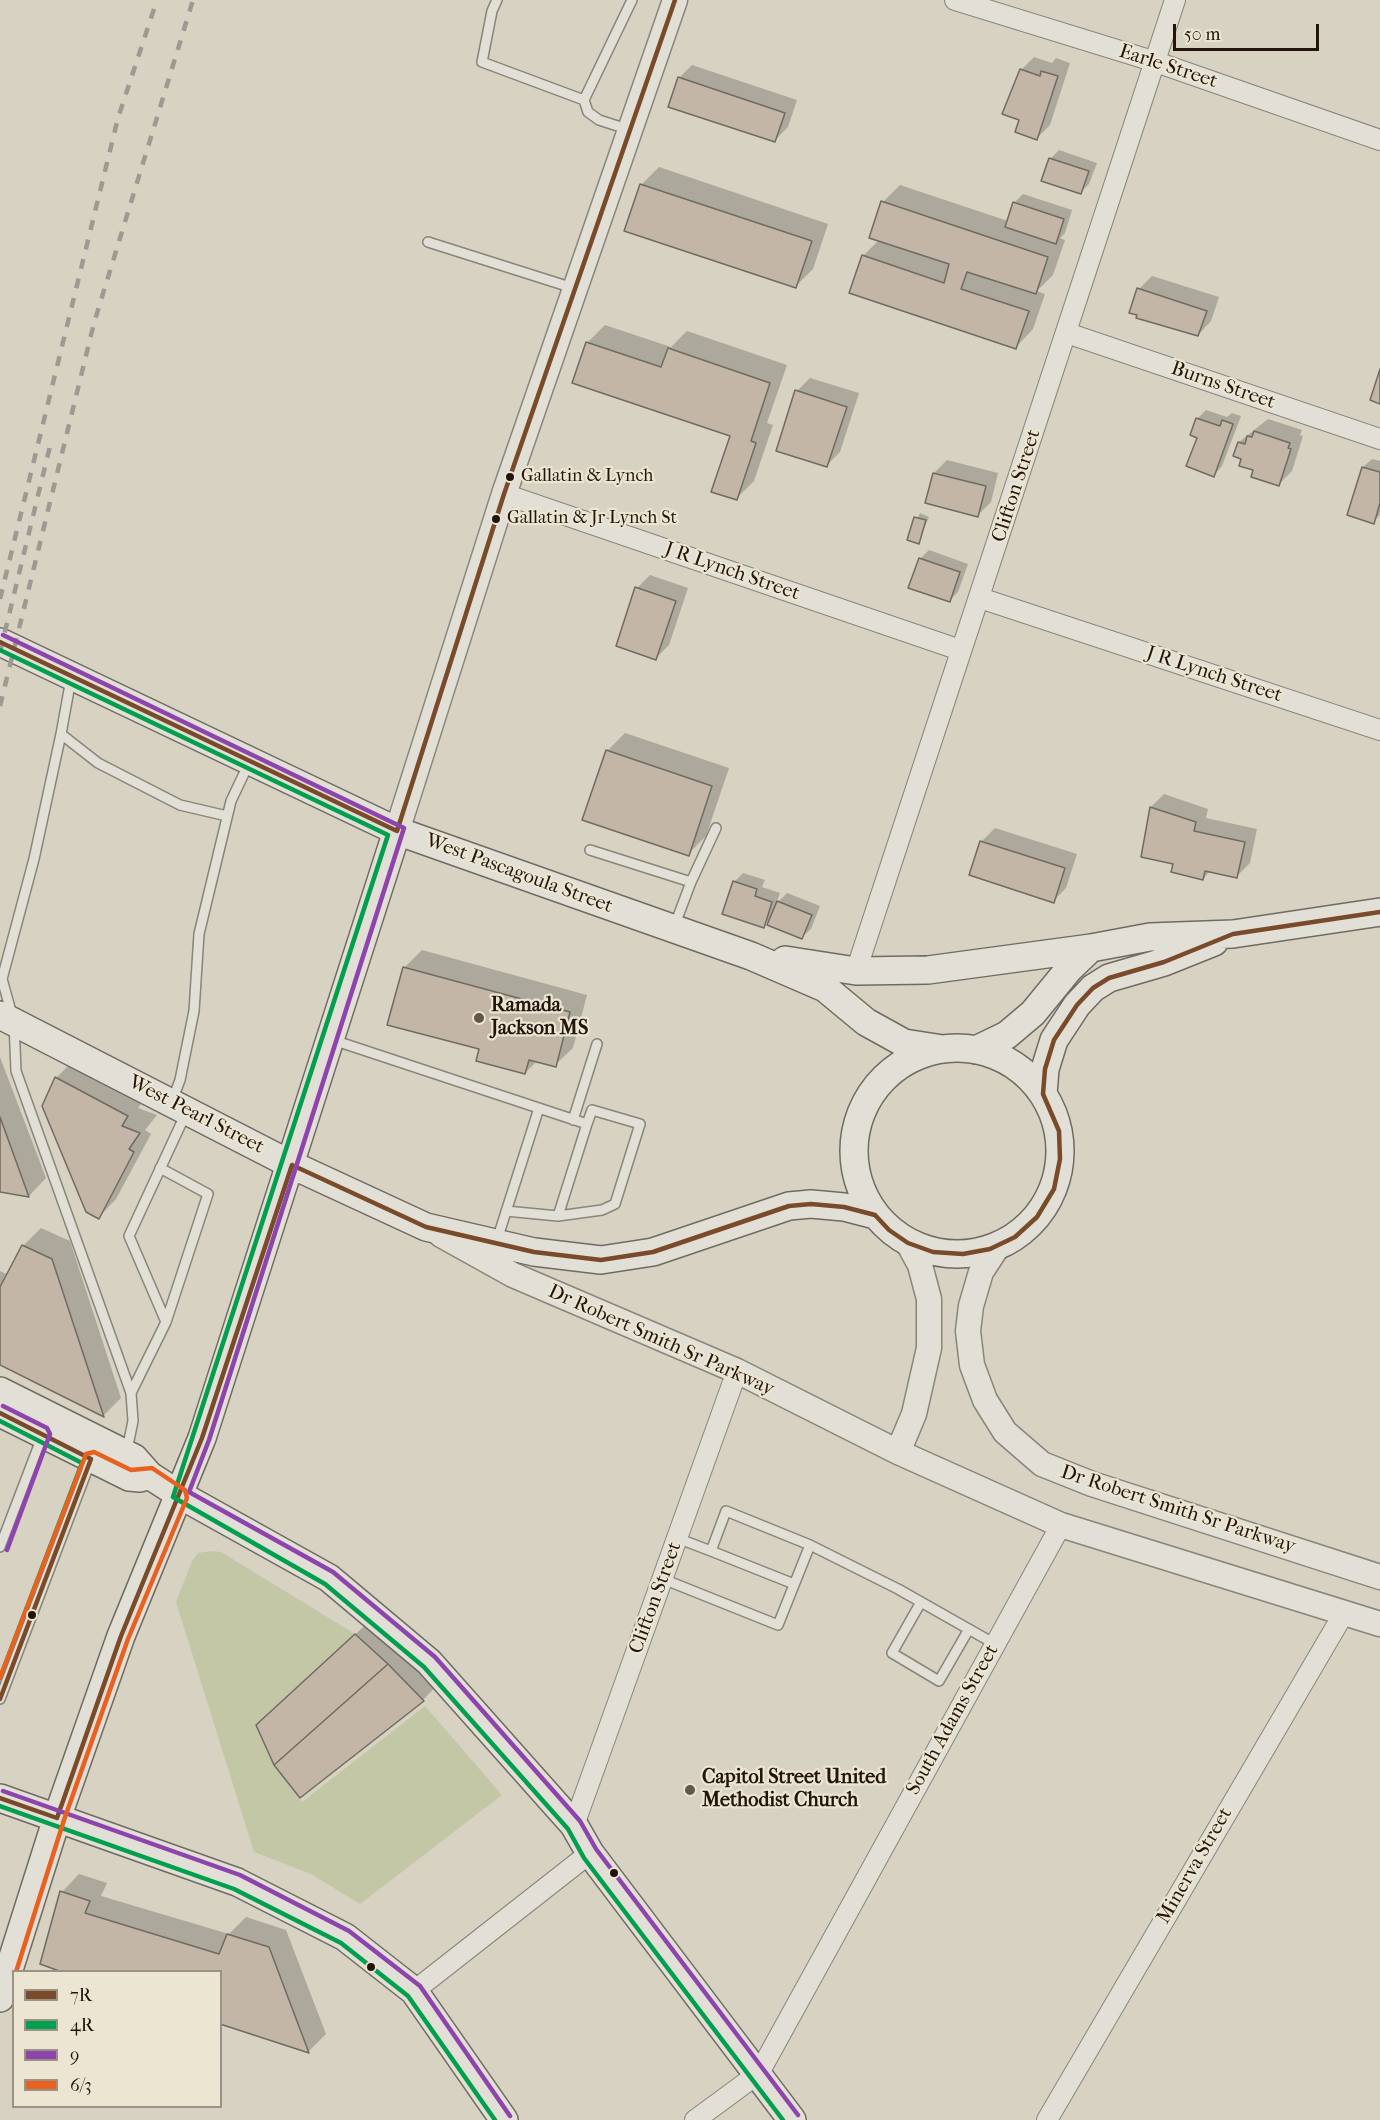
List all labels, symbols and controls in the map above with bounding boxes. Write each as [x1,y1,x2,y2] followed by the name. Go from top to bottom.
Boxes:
[1176,12,1322,50] scale bar
[1184,24,1220,45] text: 50 m
[1116,40,1220,94] street label: Earle Street
[1168,357,1278,415] street label: Burns Street
[987,426,1047,546] street label: Clifton Street
[521,466,653,488] place label: Gallatin & Lynch
[504,471,516,483] marker: Gallatin & Lynch
[507,508,677,530] place label: Gallatin & Jr Lynch St
[490,513,502,525] marker: Gallatin & Jr Lynch St
[661,538,803,606] street label: J R Lynch Street
[1143,642,1285,708] street label: J R Lynch Street
[422,829,616,919] street label: West Pascagoula Street
[491,994,588,1041] place label: Ramada Jackson MS
[472,1011,486,1025] marker: Ramada Jackson MS
[124,1071,268,1159] street label: West Pearl Street
[544,1280,778,1402] street label: Dr Robert Smith Sr Parkway
[1058,1461,1298,1559] street label: Dr Robert Smith Sr Parkway
[625,1539,687,1657] street label: Clifton Street
[26,1609,38,1621] unlabelled marker
[902,1641,1004,1799] street label: South Adams Street
[702,1766,886,1813] place label: Capitol Street United Methodist Church
[683,1783,697,1797] marker: Capitol Street United Methodist Church
[1152,1804,1238,1928] street label: Minerva Street
[608,1867,620,1879] unlabelled marker
[365,1961,377,1973] unlabelled marker
[12,1970,222,2108] legend
[70,1985,92,2006] text: 7R
[70,2015,94,2036] text: 4R
[70,2045,79,2066] text: 9
[70,2075,92,2096] text: 6/3

